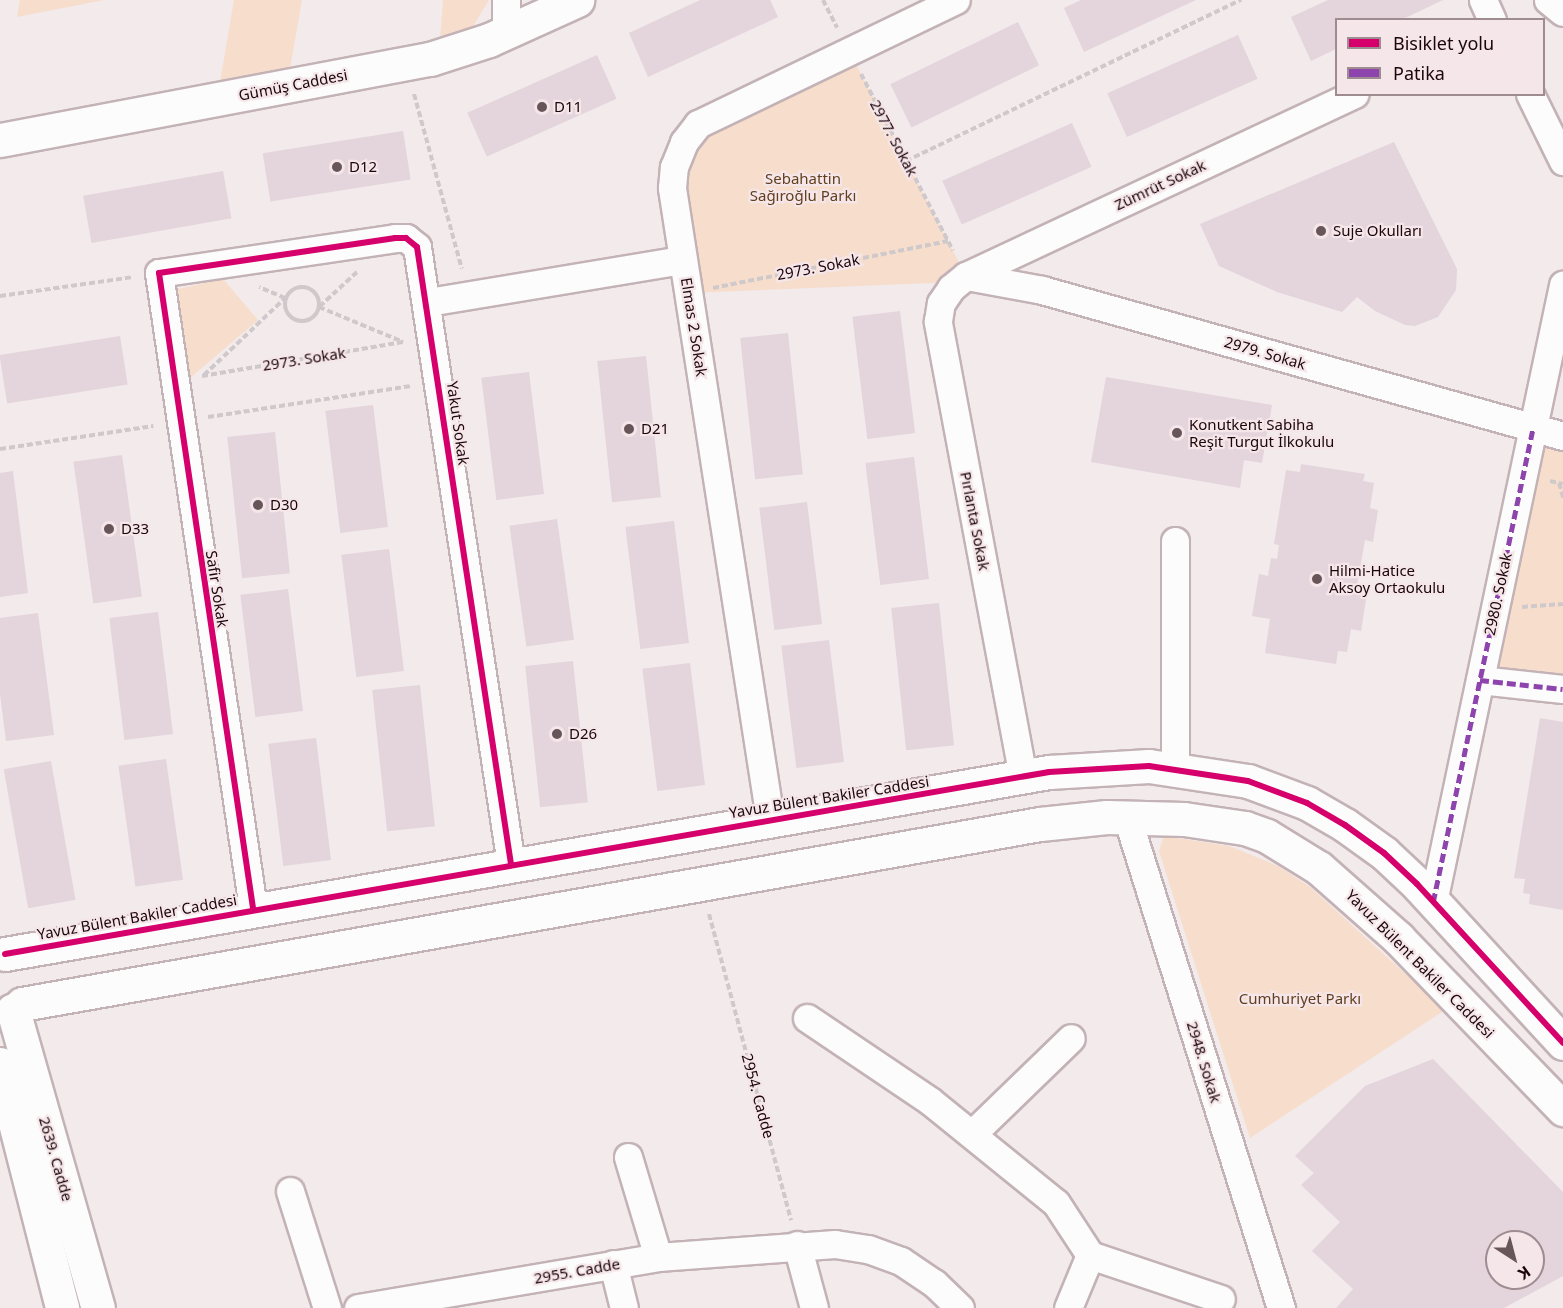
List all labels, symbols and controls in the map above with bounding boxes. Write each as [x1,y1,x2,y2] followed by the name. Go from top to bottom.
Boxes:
[1335,18,1545,96] legend
[1393,31,1494,55] text: Bisiklet yolu
[1393,61,1445,85] text: Patika
[237,66,349,104] street label: Gümüş Caddesi
[866,97,922,179] street label: 2977. Sokak
[554,98,582,116] place label: D11
[535,100,549,114] marker: D11
[1112,156,1208,214] street label: Zümrüt Sokak
[349,158,377,176] place label: D12
[330,160,344,174] marker: D12
[750,169,856,204] park label: Sebahattin Sağıroğlu Parkı
[1333,222,1422,240] place label: Suje Okulları
[1314,224,1328,238] marker: Suje Okulları
[775,250,861,284] street label: 2973. Sokak
[677,276,711,378] street label: Elmas 2 Sokak
[1222,333,1308,373] street label: 2979. Sokak
[261,344,347,374] street label: 2973. Sokak
[443,380,473,466] street label: Yakut Sokak
[1189,415,1334,450] place label: Konutkent Sabiha Reşit Turgut İlkokulu
[641,420,669,438] place label: D21
[622,422,636,436] marker: D21
[1170,426,1184,440] marker: Konutkent Sabiha Reşit Turgut İlkokulu
[957,470,993,572] street label: Pırlanta Sokak
[270,496,298,514] place label: D30
[251,498,265,512] marker: D30
[121,520,149,538] place label: D33
[102,522,116,536] marker: D33
[202,549,232,629] street label: Safir Sokak
[1480,551,1516,637] street label: 2980. Sokak
[1329,561,1445,596] place label: Hilmi-Hatice Aksoy Ortaokulu
[1310,572,1324,586] marker: Hilmi-Hatice Aksoy Ortaokulu
[569,725,597,743] place label: D26
[550,727,564,741] marker: D26
[728,772,930,822] street label: Yavuz Bülent Bakiler Caddesi
[1342,886,1498,1042] street label: Yavuz Bülent Bakiler Caddesi
[36,891,238,943] street label: Yavuz Bülent Bakiler Caddesi
[1239,990,1361,1008] park label: Cumhuriyet Parkı
[1183,1019,1225,1105] street label: 2948. Sokak
[738,1052,778,1140] street label: 2954. Cadde
[35,1115,77,1203] street label: 2639. Cadde
[1485,1230,1545,1290] north arrow
[533,1255,621,1287] street label: 2955. Cadde
[1514,1261,1535,1285] text: K

